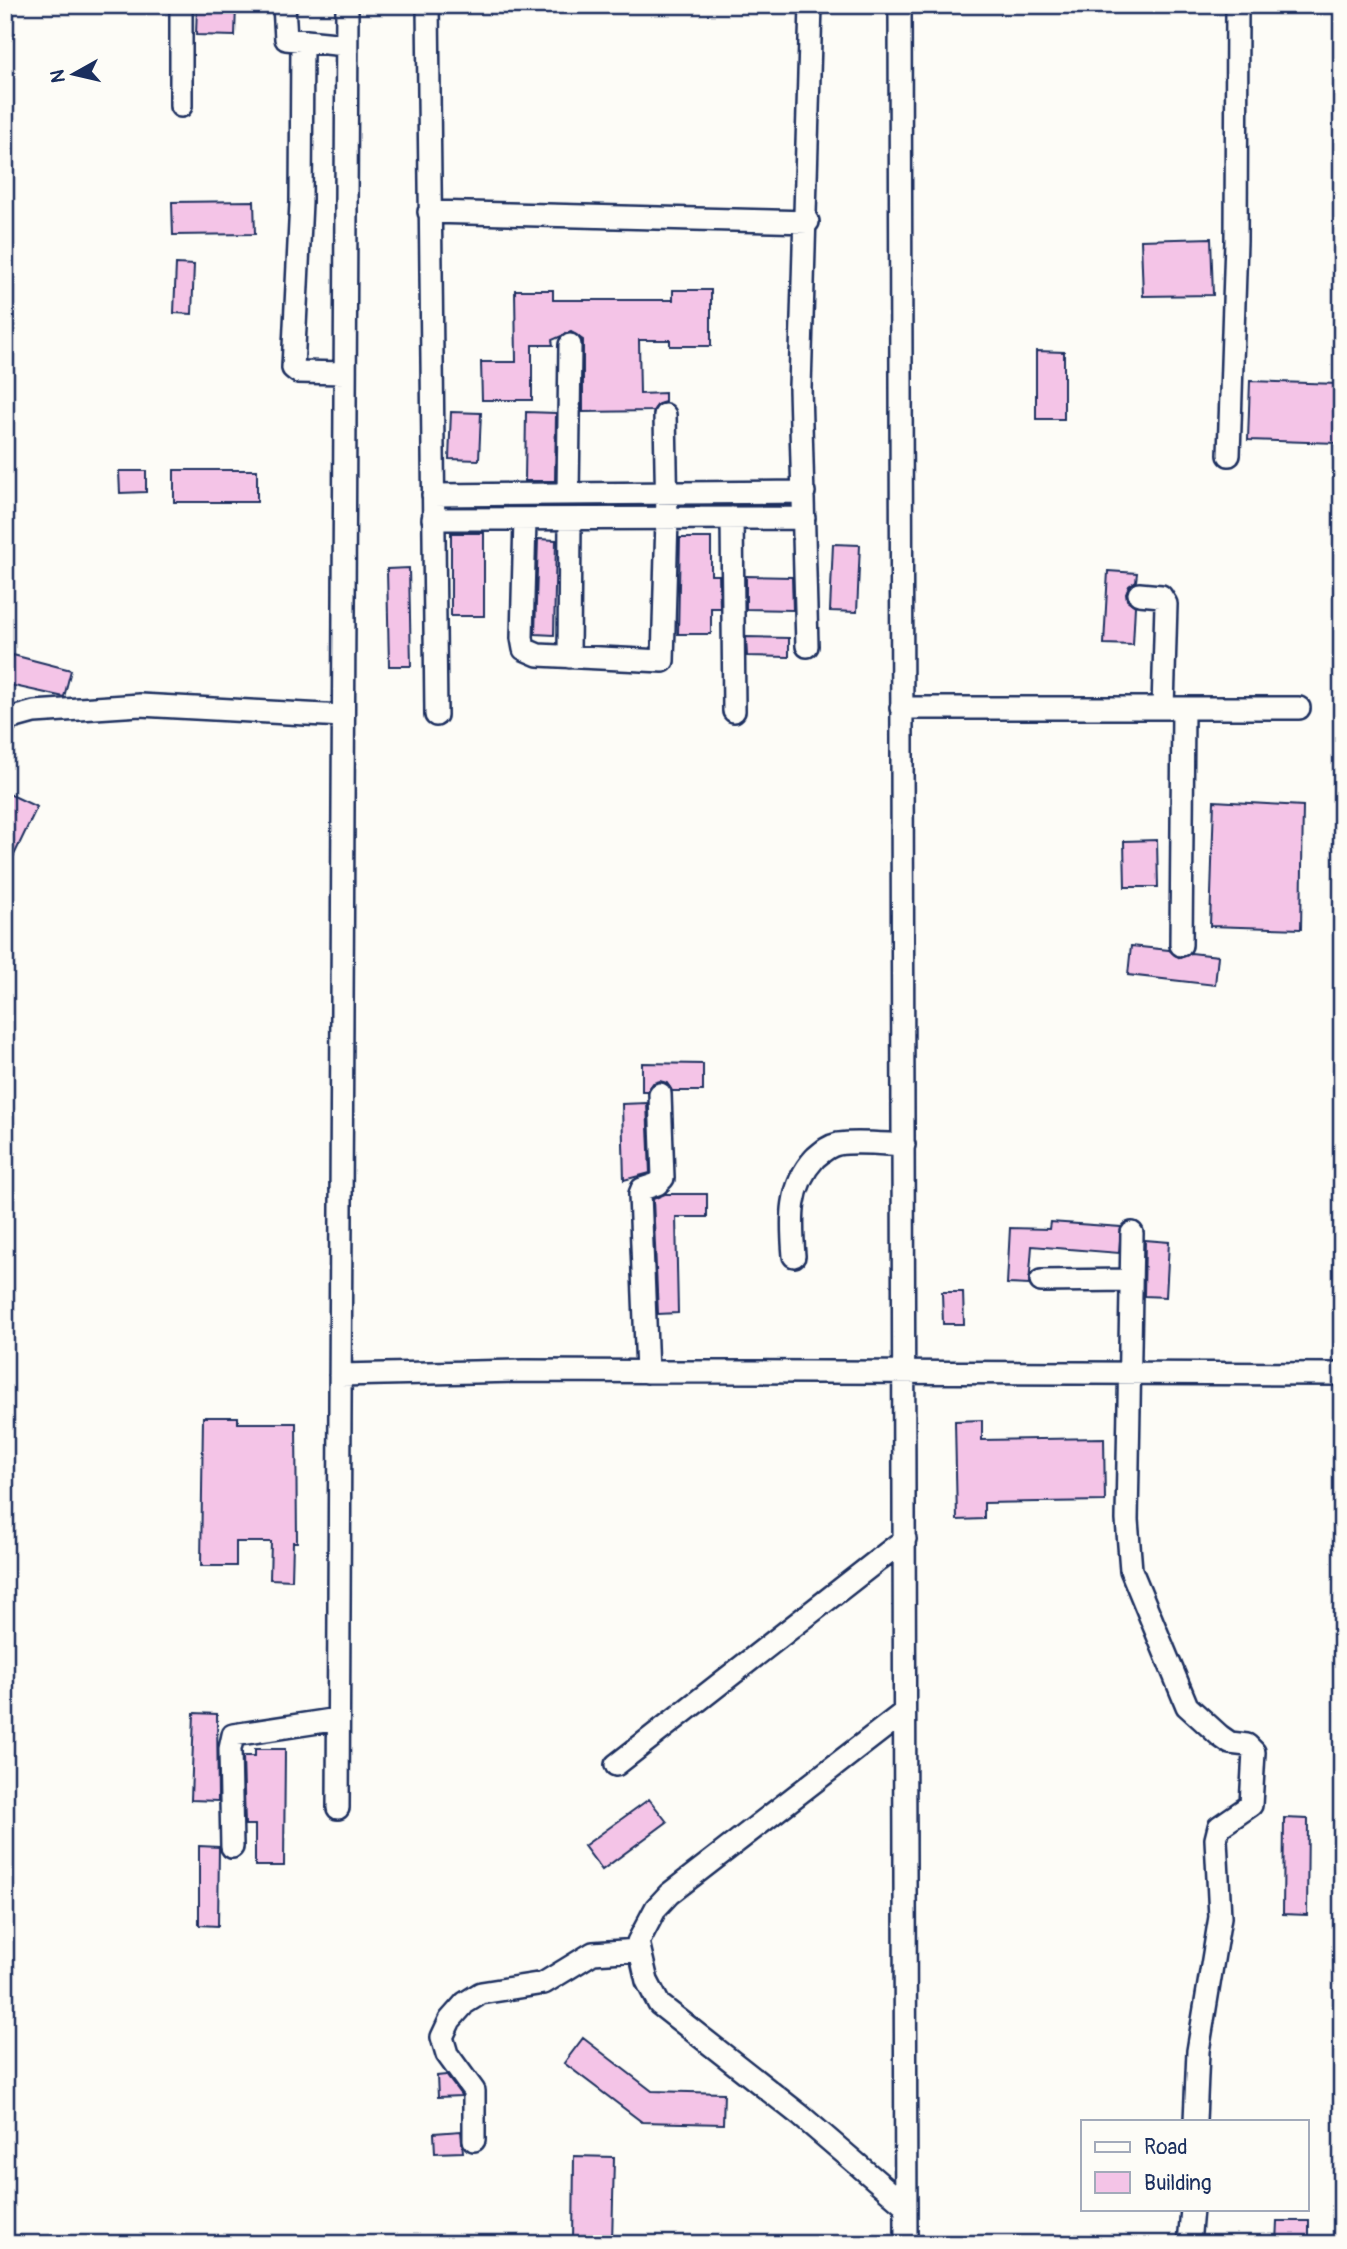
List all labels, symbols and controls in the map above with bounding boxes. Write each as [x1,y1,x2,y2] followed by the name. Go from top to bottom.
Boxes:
[38,38,108,108] north arrow
[45,68,71,84] text: N
[1081,2120,1308,2210] legend
[1144,2134,1188,2161] text: Road
[1144,2170,1211,2197] text: Building

